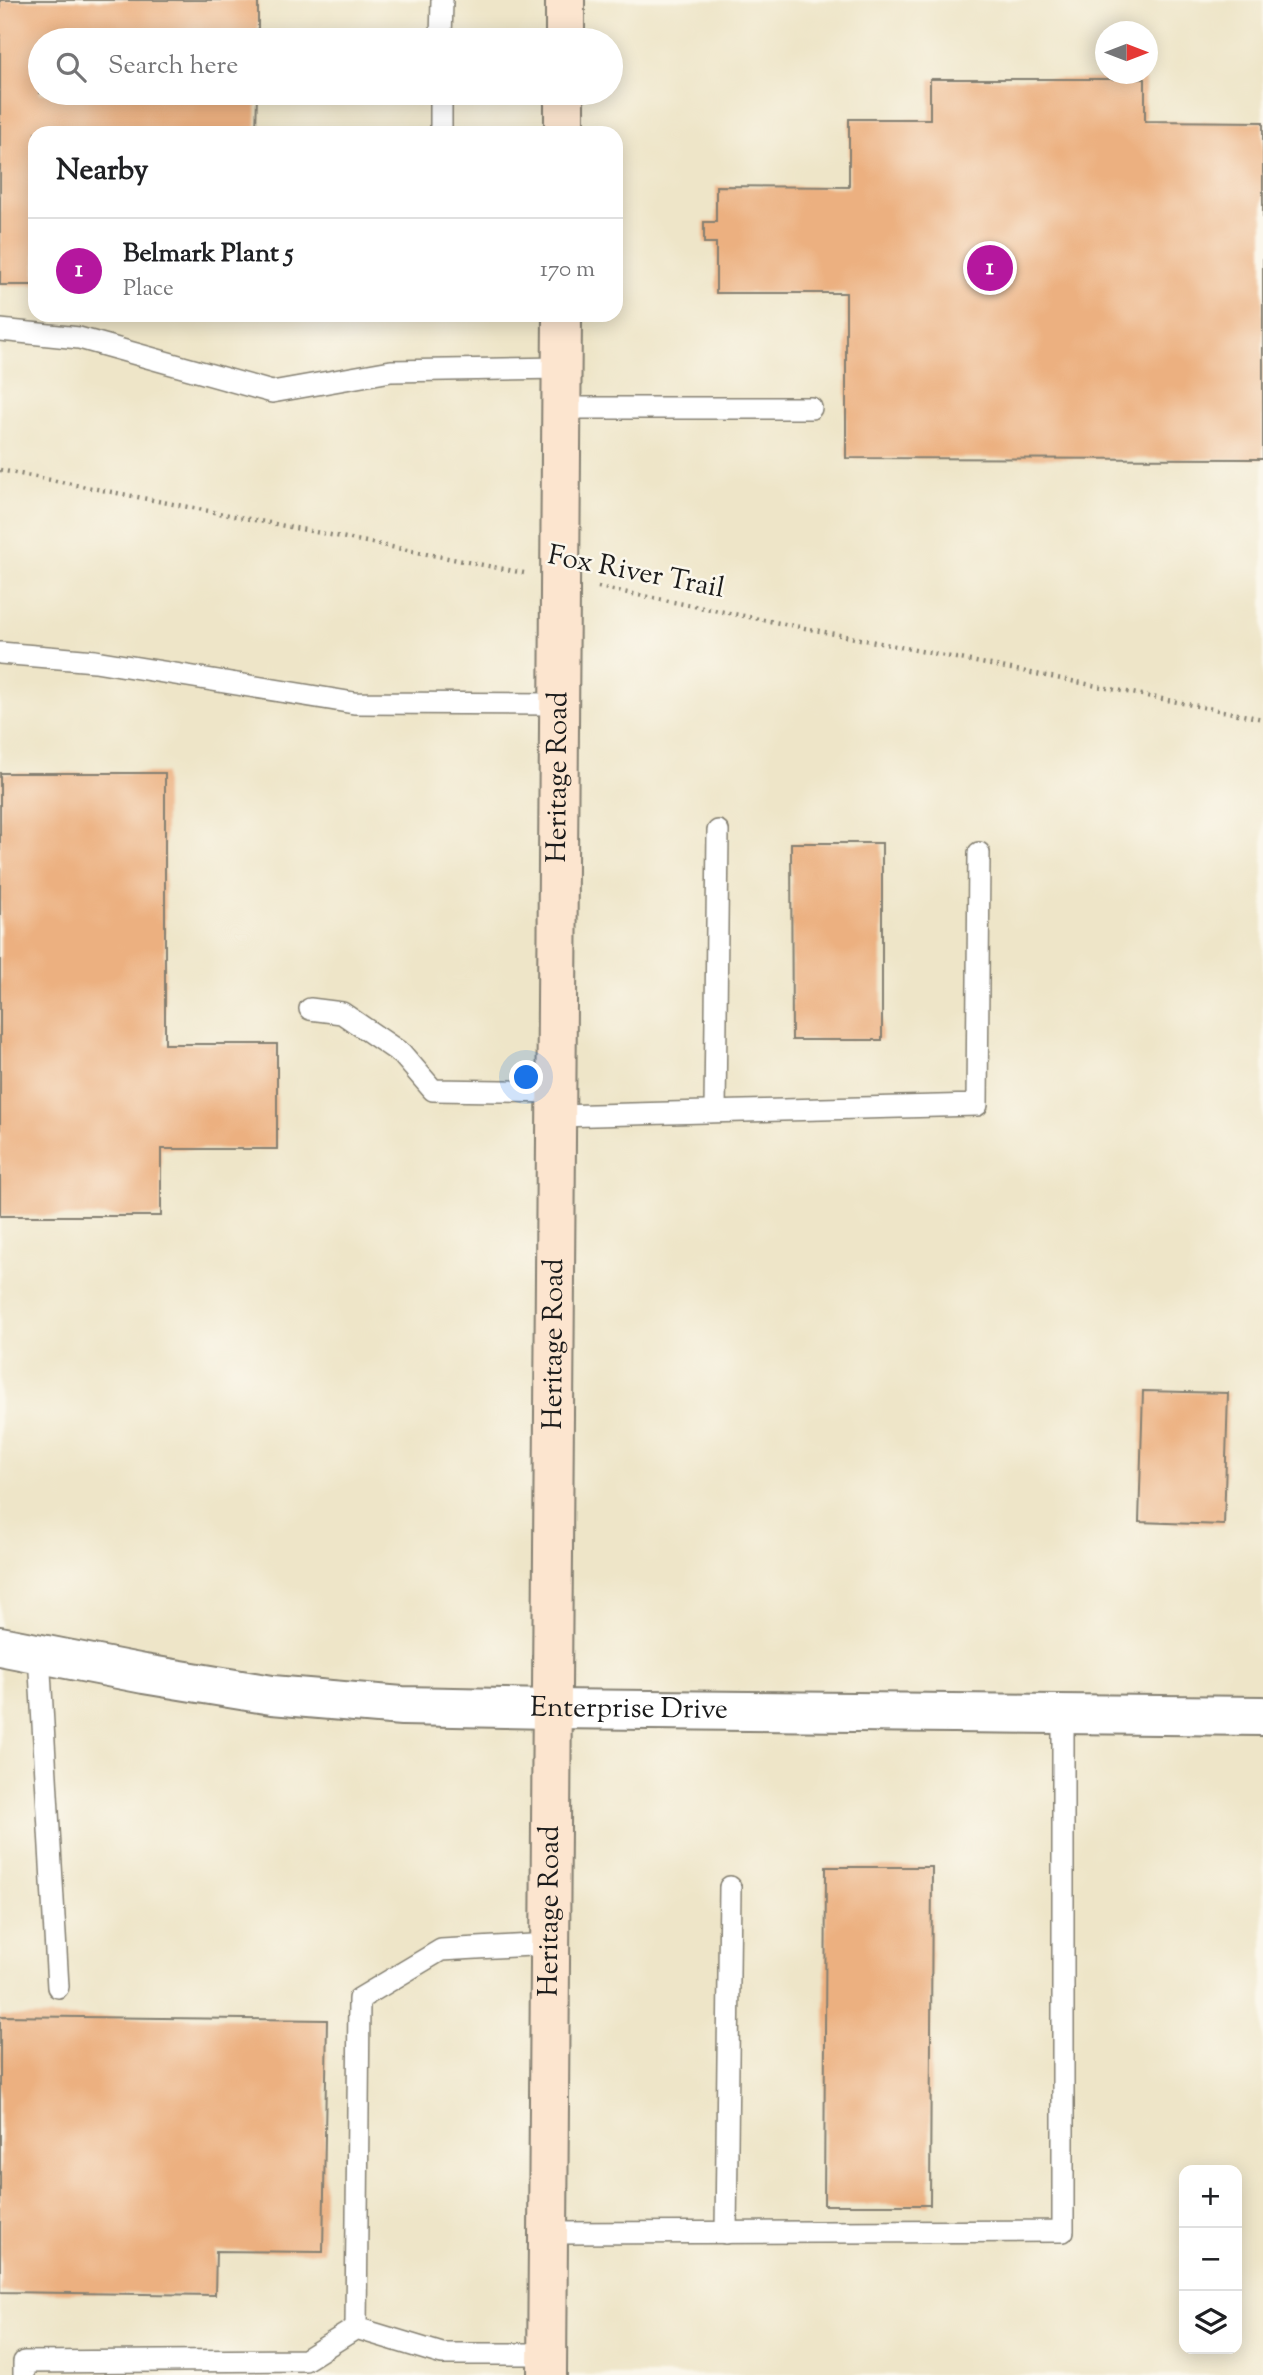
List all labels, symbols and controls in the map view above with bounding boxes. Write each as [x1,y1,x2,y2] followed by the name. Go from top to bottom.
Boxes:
[1095,21,1158,84] north arrow
[28,28,623,105] search box
[52,48,90,86] icon: search
[108,48,238,85] text: Search here
[56,150,148,193] text: Nearby
[123,236,293,273] text: Belmark Plant 5
[967,242,1013,294] pin: 1
[75,254,83,287] text: 1
[540,254,595,287] text: 170 m
[123,273,174,306] text: Place
[544,536,728,610] street label: Fox River Trail
[538,691,579,863] street label: Heritage Road
[509,1060,543,1094] your location
[534,1258,575,1430] street label: Heritage Road
[530,1689,728,1731] street label: Enterprise Drive
[530,1825,571,1997] street label: Heritage Road
[1179,2165,1242,2354] map controls
[1179,2165,1242,2228] button: +
[1179,2228,1242,2291] button: −
[1179,2291,1242,2354] button: layers

